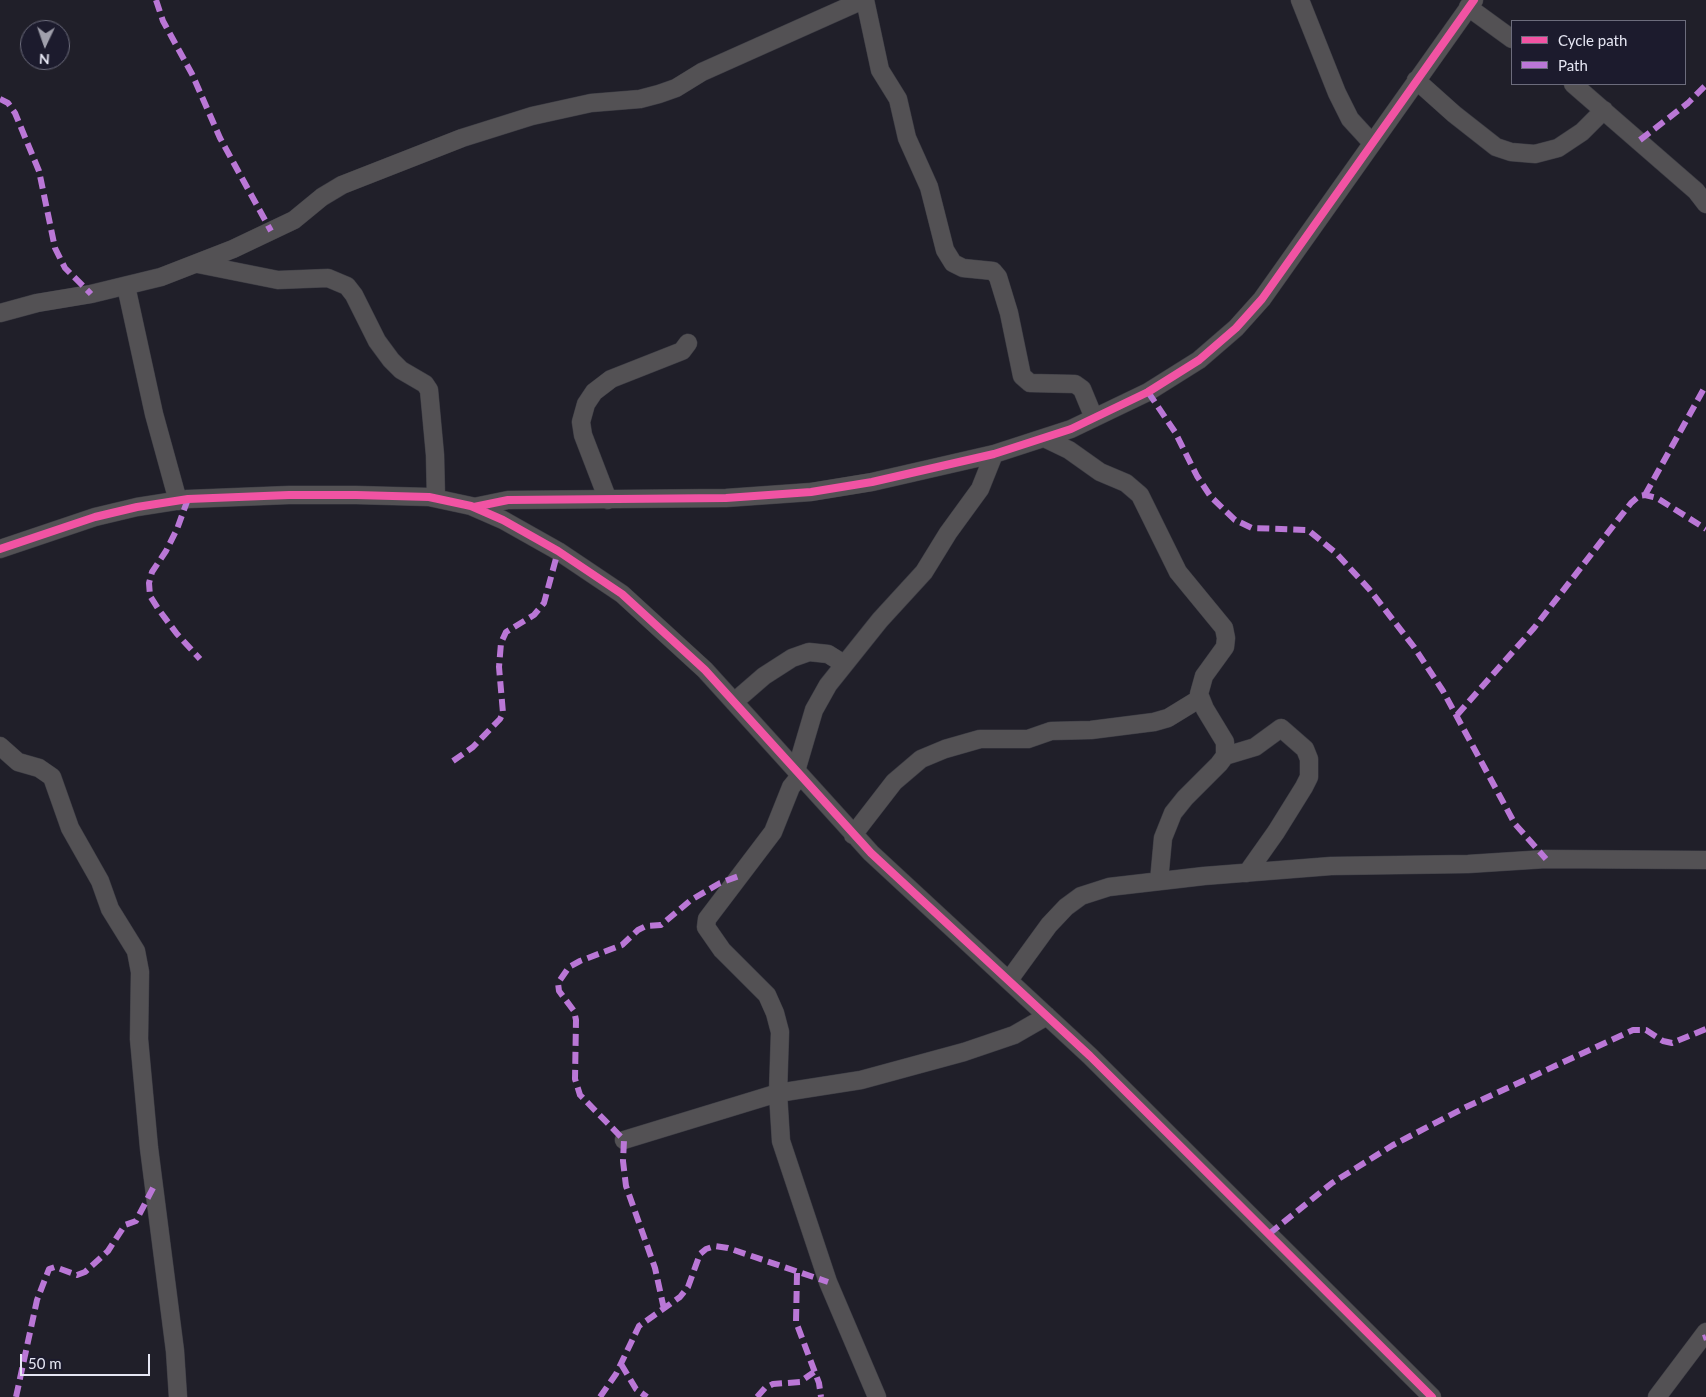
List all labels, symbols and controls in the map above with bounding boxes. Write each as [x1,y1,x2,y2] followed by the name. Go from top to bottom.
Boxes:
[20,20,70,70] north arrow
[1511,20,1686,85] legend
[1558,31,1627,49] text: Cycle path
[38,51,50,68] text: N
[1558,56,1588,74] text: Path
[22,1344,152,1376] scale bar
[28,1354,62,1372] text: 50 m

